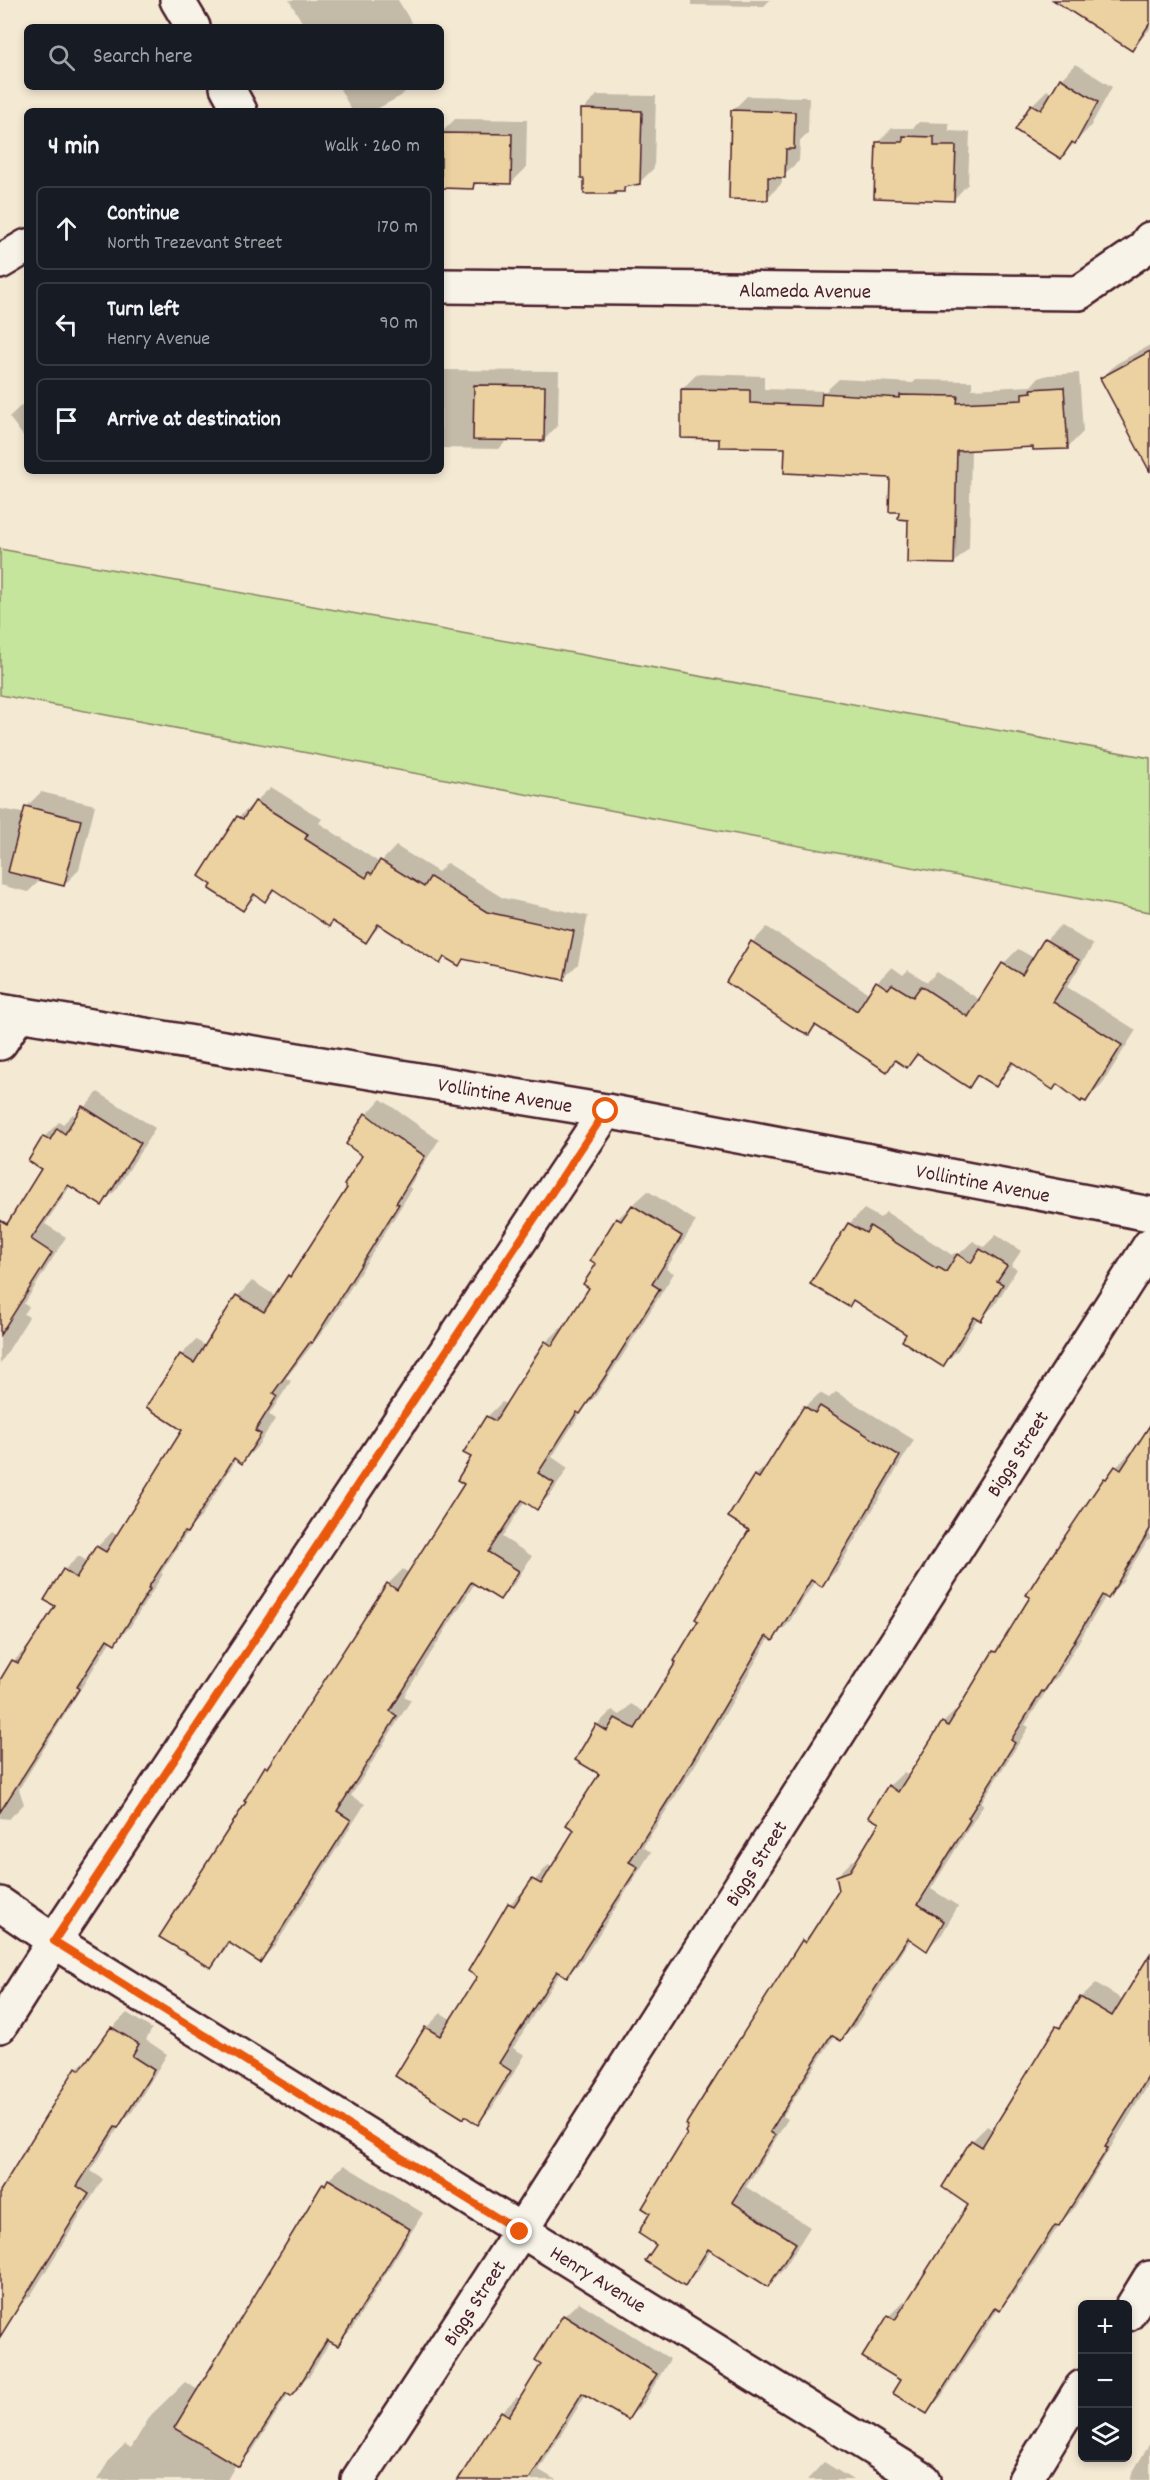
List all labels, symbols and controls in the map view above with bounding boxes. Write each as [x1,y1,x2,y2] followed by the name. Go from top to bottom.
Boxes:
[24,24,444,90] search box
[45,41,78,74] icon: search
[93,42,192,73] text: Search here
[48,129,99,166] text: 4 min
[325,133,420,161] text: Walk · 260 m
[107,199,179,230] text: Continue
[50,212,83,245] icon: ahead
[377,214,418,242] text: 170 m
[107,230,282,258] text: North Trezevant Street
[739,277,871,309] street label: Alameda Avenue
[107,295,179,326] text: Turn left
[50,308,83,341] icon: left
[380,310,418,338] text: 90 m
[107,326,210,354] text: Henry Avenue
[50,404,83,437] icon: arrive
[107,405,281,436] text: Arrive at destination
[435,1071,574,1123] street label: Vollintine Avenue
[592,1097,618,1123] route start
[913,1158,1052,1213] street label: Vollintine Avenue
[981,1406,1058,1504] street label: Biggs Street
[719,1815,797,1914] street label: Biggs Street
[506,2218,532,2244] route end
[543,2240,651,2322] street label: Henry Avenue
[437,2255,516,2353] street label: Biggs Street
[1078,2300,1132,2462] map controls
[1078,2300,1132,2354] button: +
[1078,2354,1132,2408] button: −
[1078,2408,1132,2462] button: layers

